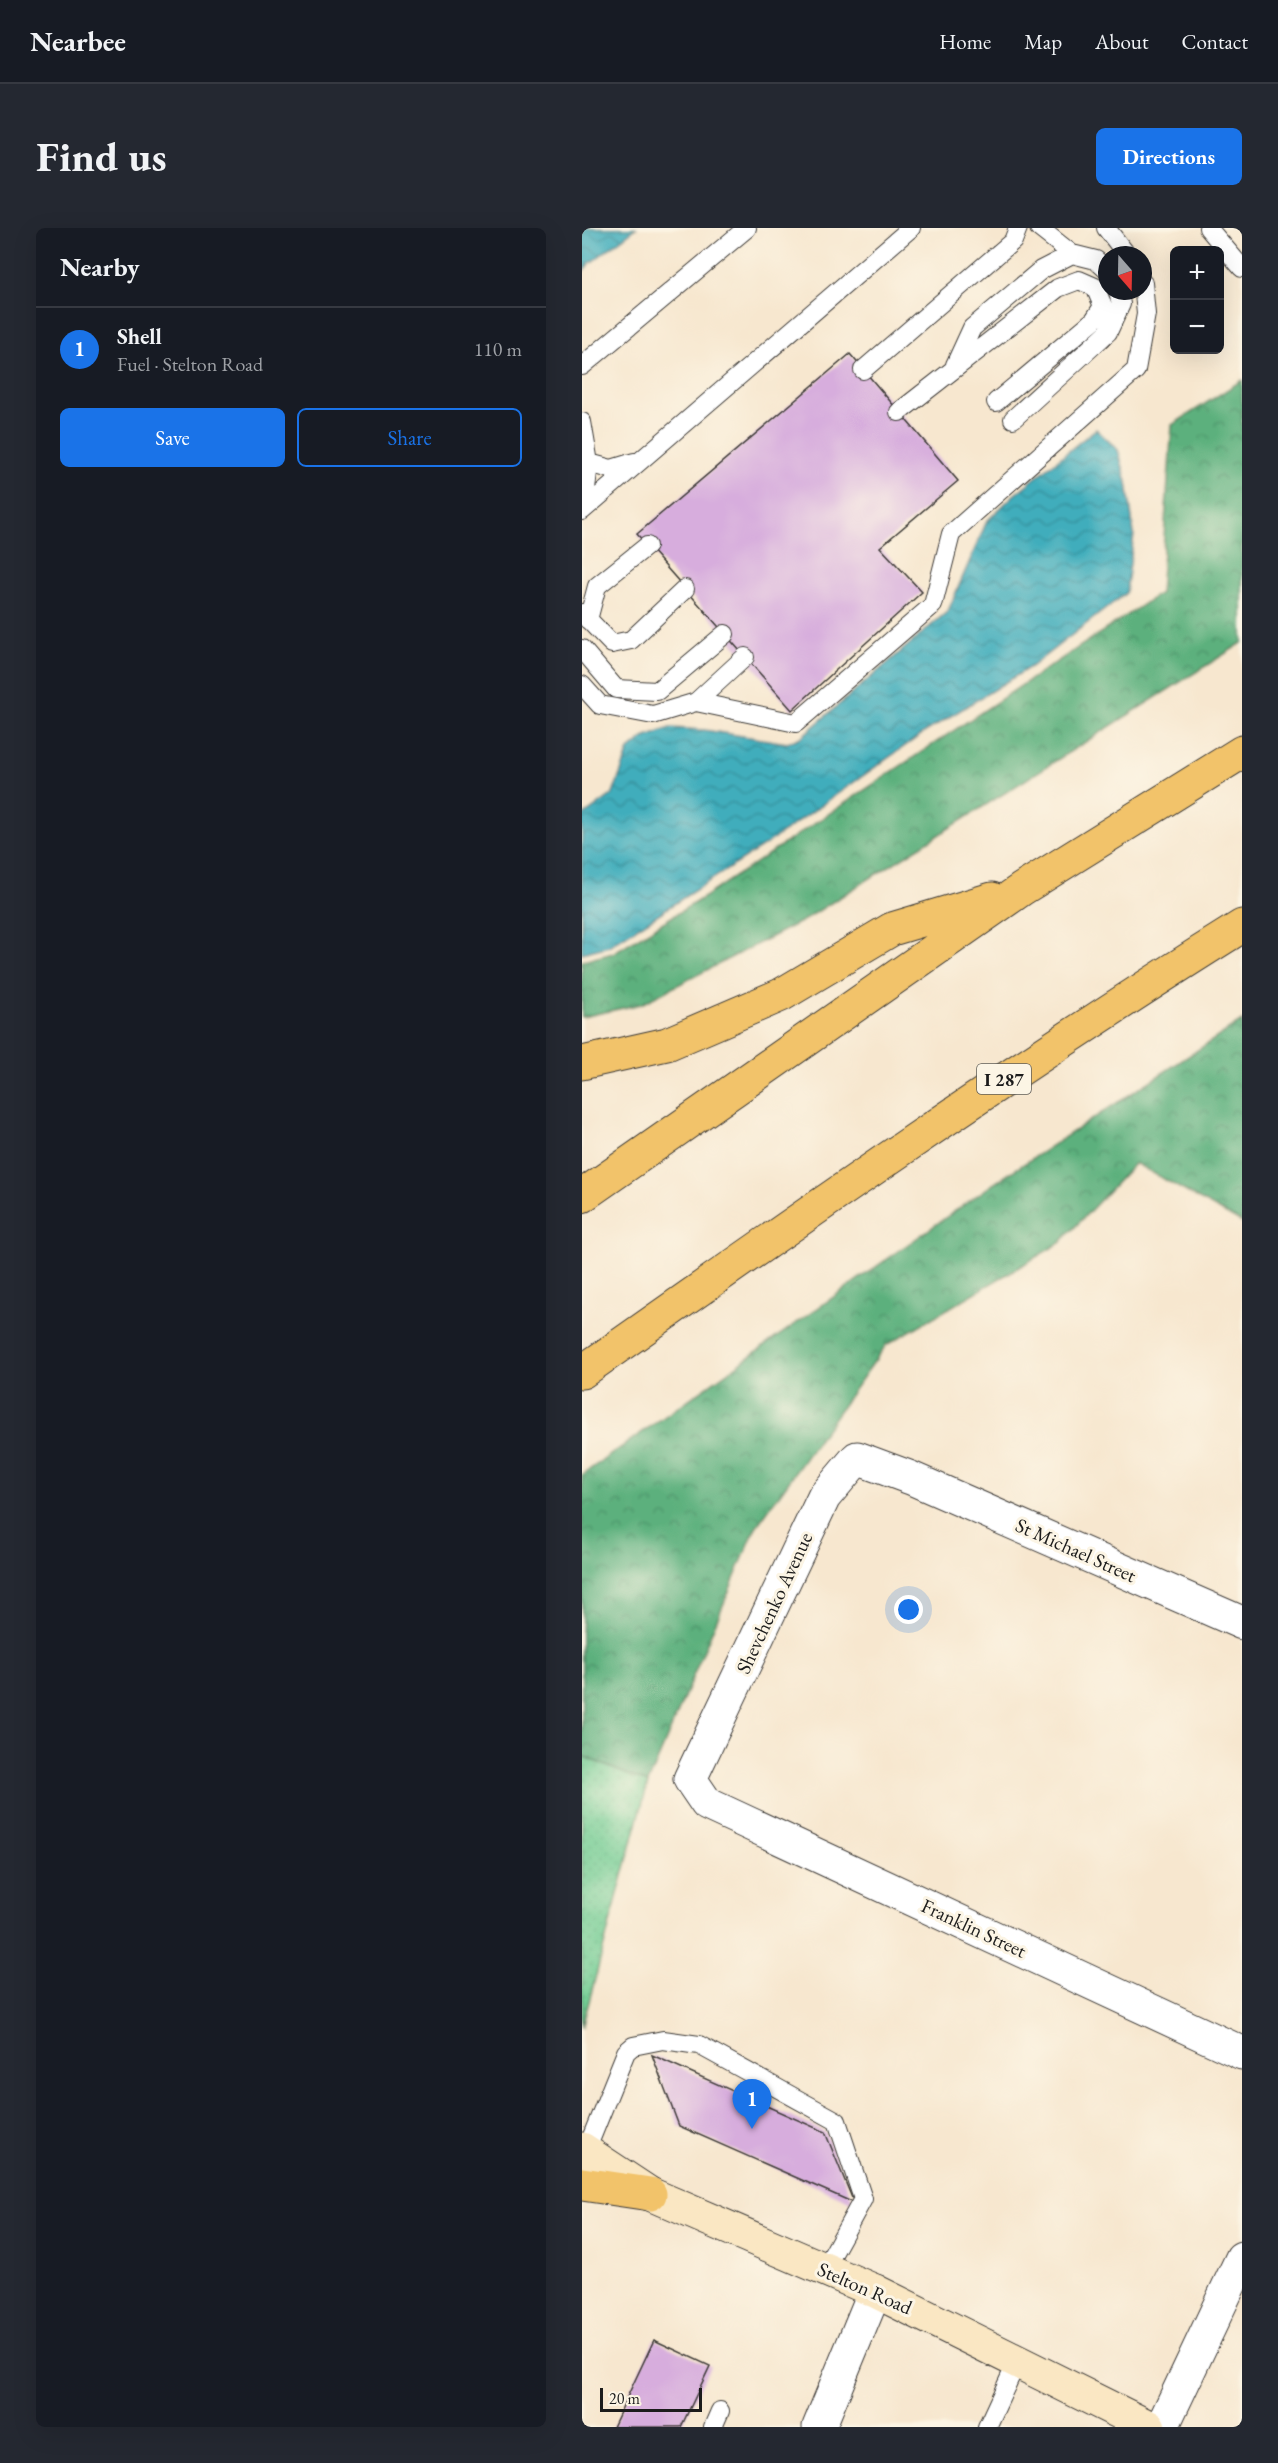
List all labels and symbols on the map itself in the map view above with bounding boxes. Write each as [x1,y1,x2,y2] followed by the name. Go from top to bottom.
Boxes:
[1098,246,1152,300] north arrow
[977,1064,1031,1094] road number: I 287
[1012,1512,1141,1588] street label: St Michael Street
[730,1528,818,1678] street label: Shevchenko Avenue
[894,1595,923,1624] your location
[917,1892,1031,1964] street label: Franklin Street
[732,2080,772,2129] pin: 1
[814,2256,917,2321] street label: Stelton Road
[600,2385,702,2412] scale bar

